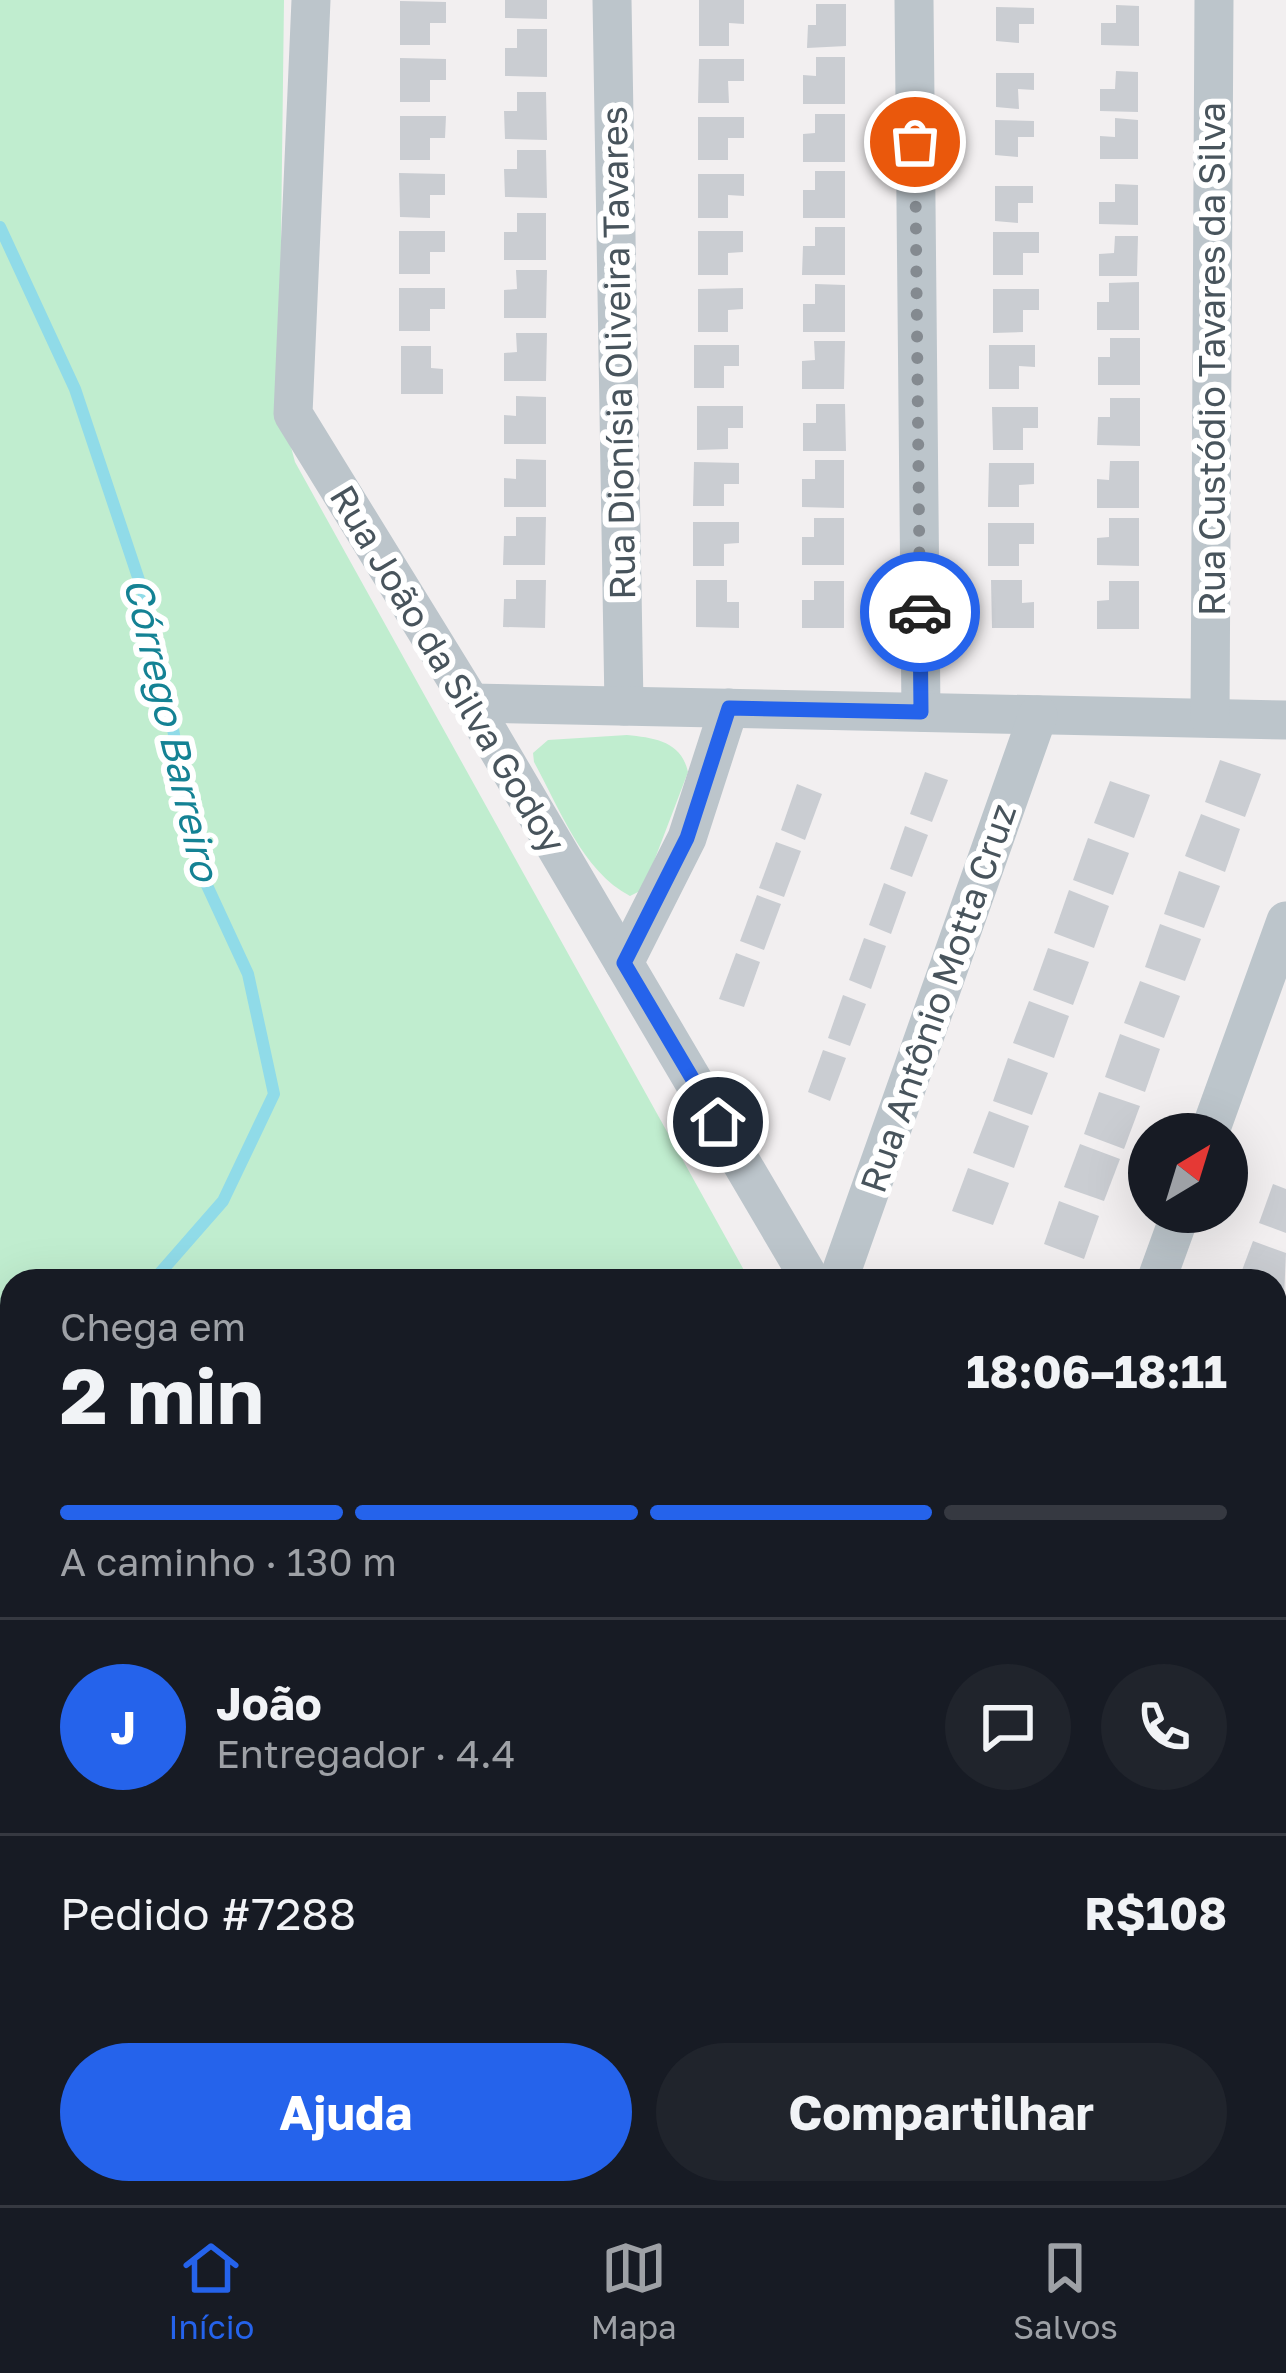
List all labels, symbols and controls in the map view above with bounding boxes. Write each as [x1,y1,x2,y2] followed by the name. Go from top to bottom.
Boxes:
[864,91,966,193] pin
[1190,102,1233,616] street label: Rua Custódio Tavares da Silva
[592,106,643,600] street label: Rua Dionísia Oliveira Tavares
[882,109,948,175] icon: bag
[322,477,575,860] street label: Rua João da Silva Godoy
[860,552,980,672] courier
[115,573,231,887] water label: Córrego Barreiro
[887,579,953,645] icon: car
[851,798,1024,1198] street label: Rua Antônio Motta Cruz
[667,1071,769,1173] pin
[685,1089,751,1155] icon: home
[1128,1113,1248,1233] north arrow
[1128,1113,1248,1233] map controls
[60,1303,246,1350] text: Chega em
[966,1344,1227,1398] text: 18:06–18:11
[60,1348,264,1441] text: 2 min
[60,1538,397,1585] text: A caminho · 130 m
[945,1664,1071,1790] button: chat
[1101,1664,1227,1790] button: phone
[216,1676,322,1730] text: João
[110,1700,136,1754] text: J
[216,1730,516,1777] text: Entregador · 4.4
[60,1886,356,1940] text: Pedido #7288
[1084,1886,1227,1940] text: R$108
[60,2043,632,2181] button: Ajuda
[656,2043,1227,2181] button: Compartilhar
[168,2235,254,2346] tab: Início
[591,2235,677,2346] tab: Mapa
[1013,2235,1118,2346] tab: Salvos

